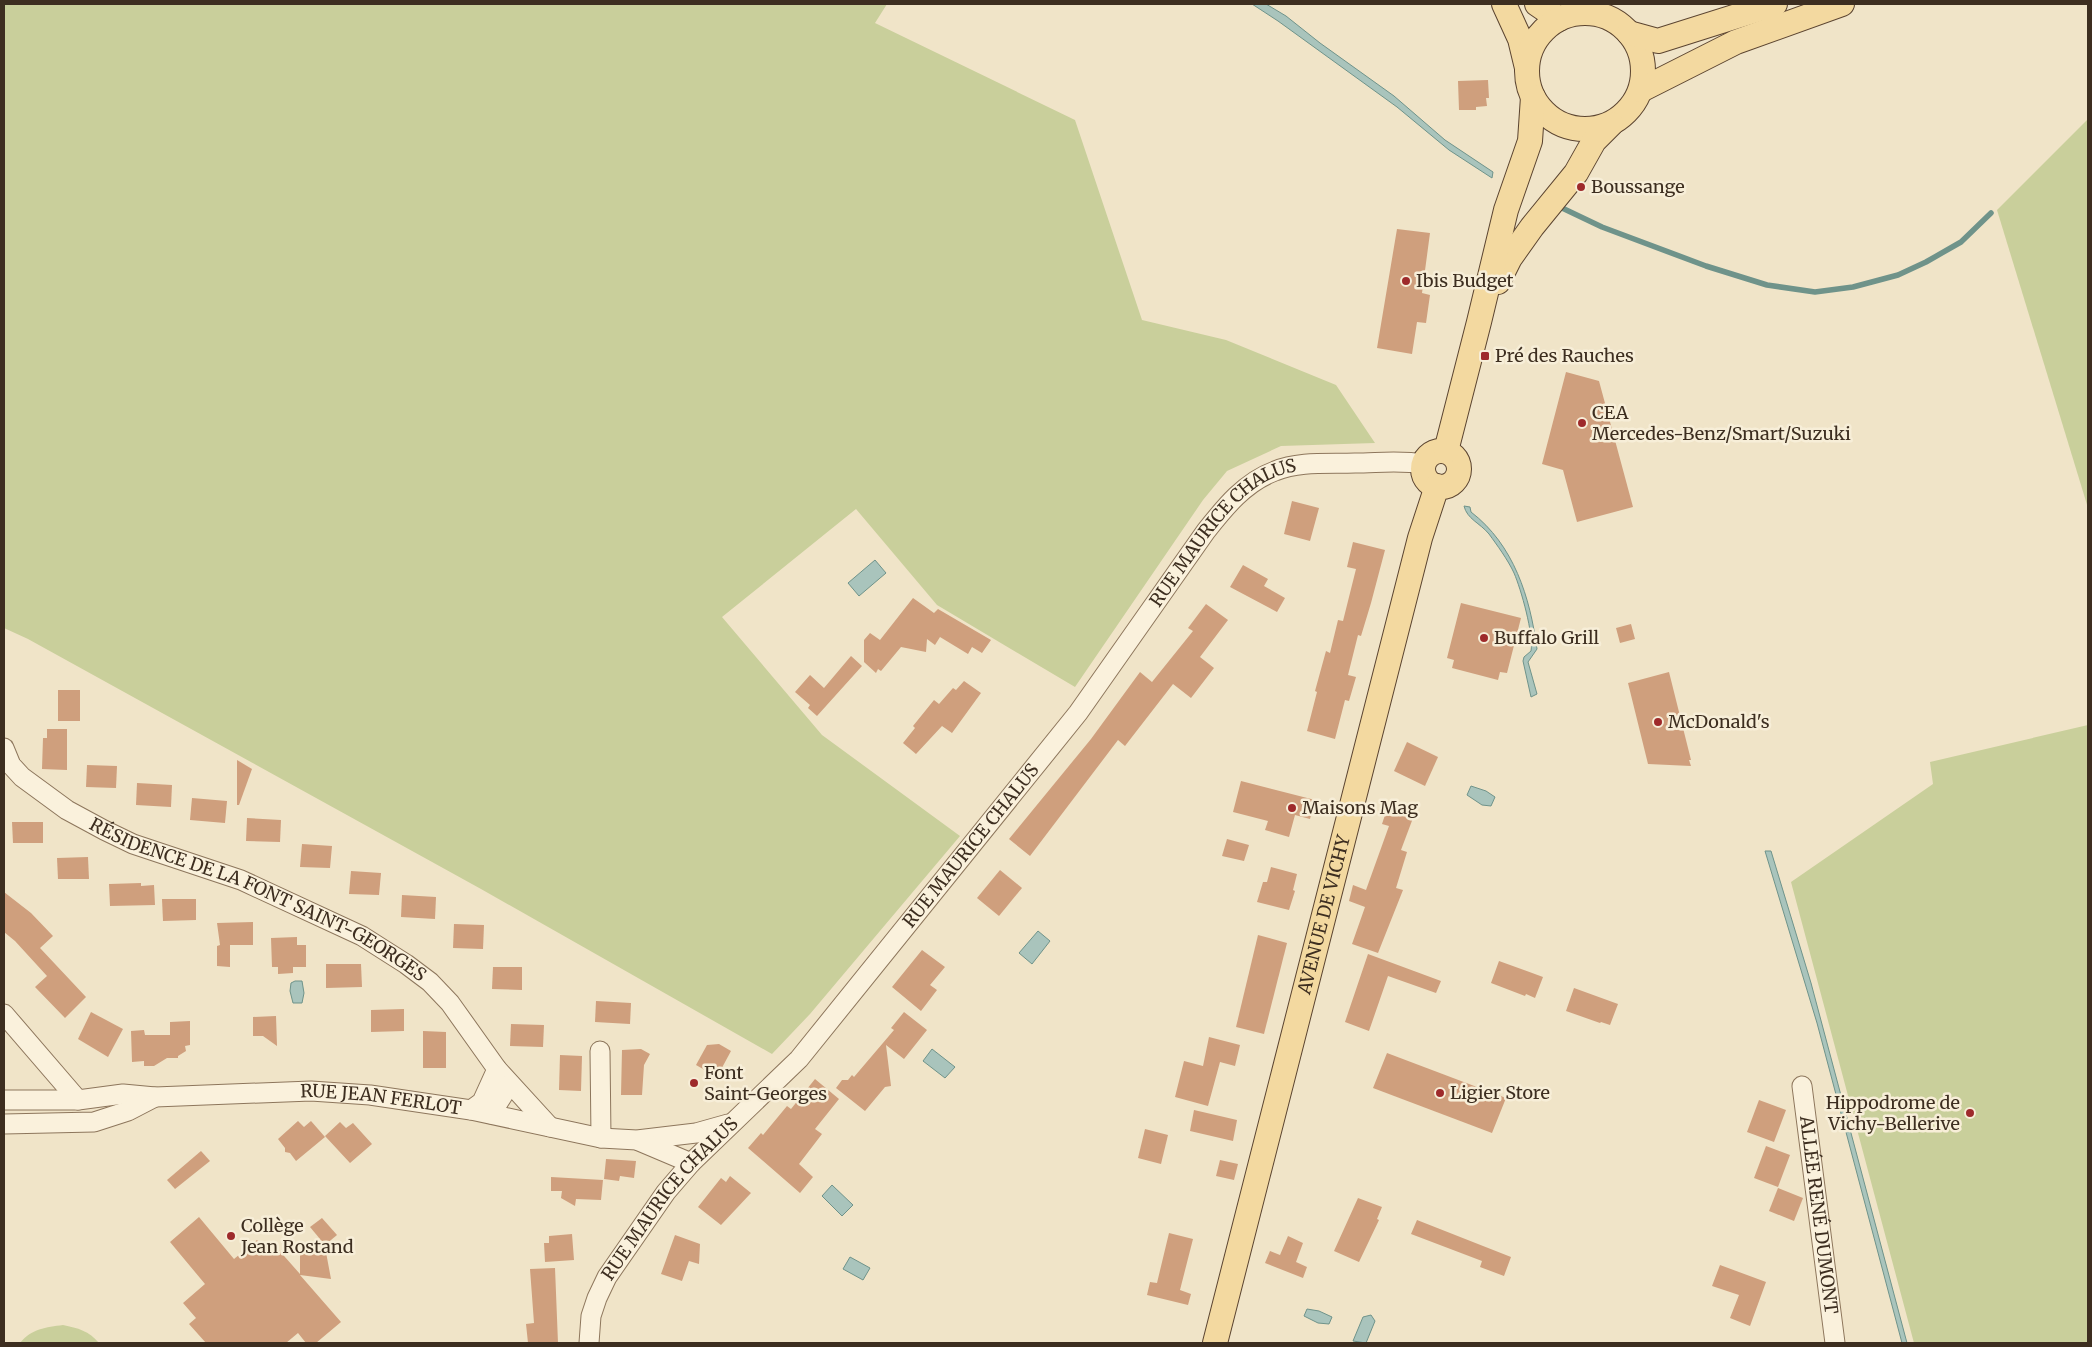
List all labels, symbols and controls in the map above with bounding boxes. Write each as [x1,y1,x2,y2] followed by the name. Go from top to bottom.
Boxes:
[1591,175,1685,198] place label: Boussange
[1575,181,1587,193] marker: Boussange
[1416,269,1514,292] place label: Ibis Budget
[1400,275,1412,287] marker: Ibis Budget
[1495,344,1634,367] place label: Pré des Rauches
[1479,350,1491,362] marker: Pré des Rauches
[1592,401,1851,445] place label: CEA Mercedes-Benz/Smart/Suzuki
[1576,417,1588,429] marker: CEA Mercedes-Benz/Smart/Suzuki
[1144,453,1298,611] street label: RUE MAURICE CHALUS
[1494,626,1599,649] place label: Buffalo Grill
[1478,632,1490,644] marker: Buffalo Grill
[1668,710,1770,733] place label: McDonald's
[1652,716,1664,728] marker: McDonald's
[898,758,1044,932] street label: RUE MAURICE CHALUS
[1302,796,1418,819] place label: Maisons Mag
[1286,802,1298,814] marker: Maisons Mag
[86,812,431,986] street label: RÉSIDENCE DE LA FONT SAINT-GEORGES
[1292,832,1355,998] street label: AVENUE DE VICHY
[704,1061,827,1105] place label: Font Saint-Georges
[688,1077,700,1089] marker: Font Saint-Georges
[300,1079,464,1120] street label: RUE JEAN FERLOT
[1450,1081,1550,1104] place label: Ligier Store
[1434,1087,1446,1099] marker: Ligier Store
[1826,1091,1960,1135] place label: Hippodrome de Vichy-Bellerive
[1964,1107,1976,1119] marker: Hippodrome de Vichy-Bellerive
[596,1112,743,1284] street label: RUE MAURICE CHALUS
[1795,1113,1843,1316] street label: ALLÉE RENÉ DUMONT
[240,1214,354,1258] place label: Collège Jean Rostand
[225,1230,237,1242] marker: Collège Jean Rostand

